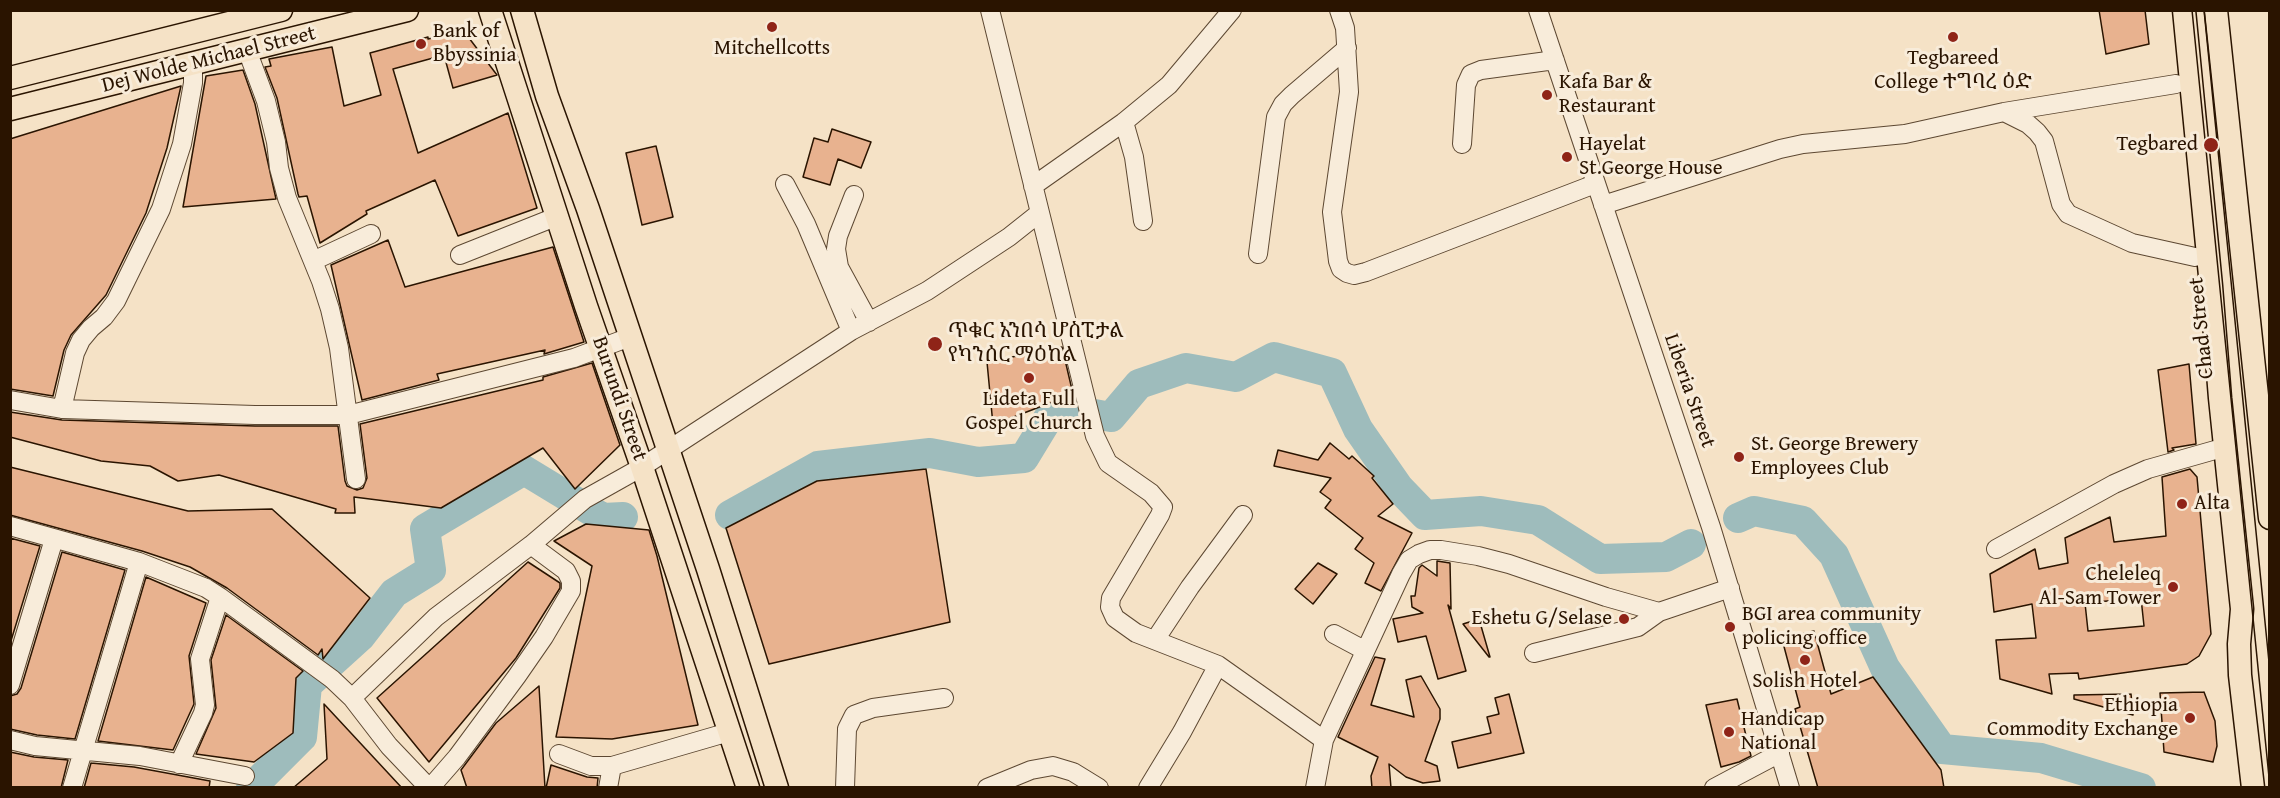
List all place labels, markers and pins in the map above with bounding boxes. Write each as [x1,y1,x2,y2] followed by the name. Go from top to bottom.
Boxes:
[433,19,516,69] place label: Bank of Bbyssinia
[765,20,779,34] marker: Mitchellcotts
[1946,30,1960,44] marker: Tegbareed College ተግባረ ዕድ
[714,36,830,62] place label: Mitchellcotts
[414,37,428,51] marker: Bank of Bbyssinia
[1874,46,2032,96] place label: Tegbareed College ተግባረ ዕድ
[1559,70,1656,120] place label: Kafa Bar & Restaurant
[1540,88,1554,102] marker: Kafa Bar & Restaurant
[1579,132,1722,182] place label: Hayelat St.George House
[2117,132,2198,158] place label: Tegbared
[2202,136,2220,154] marker: Tegbared
[1560,150,1574,164] marker: Hayelat St.George House
[948,319,1124,369] place label: ጥቁር አንበሳ ሆስፒታል የካንሰር ማዕከል
[926,335,944,353] marker: ጥቁር አንበሳ ሆስፒታል የካንሰር ማዕከል
[1022,371,1036,385] marker: Lideta Full Gospel Church
[966,387,1092,437] place label: Lideta Full Gospel Church
[1751,432,1918,482] place label: St. George Brewery Employees Club
[1732,450,1746,464] marker: St. George Brewery Employees Club
[2194,491,2230,517] place label: Alta
[2175,497,2189,511] marker: Alta
[2039,562,2161,612] place label: Cheleleq Al-Sam Tower
[2166,580,2180,594] marker: Cheleleq Al-Sam Tower
[1742,602,1921,652] place label: BGI area community policing office
[1472,606,1612,632] place label: Eshetu G/Selase
[1617,612,1631,626] marker: Eshetu G/Selase
[1723,620,1737,634] marker: BGI area community policing office
[1798,653,1812,667] marker: Solish Hotel
[1752,669,1858,695] place label: Solish Hotel
[1987,693,2178,743] place label: Ethiopia Commodity Exchange
[1741,707,1824,757] place label: Handicap National
[2183,711,2197,725] marker: Ethiopia Commodity Exchange
[1722,725,1736,739] marker: Handicap National

